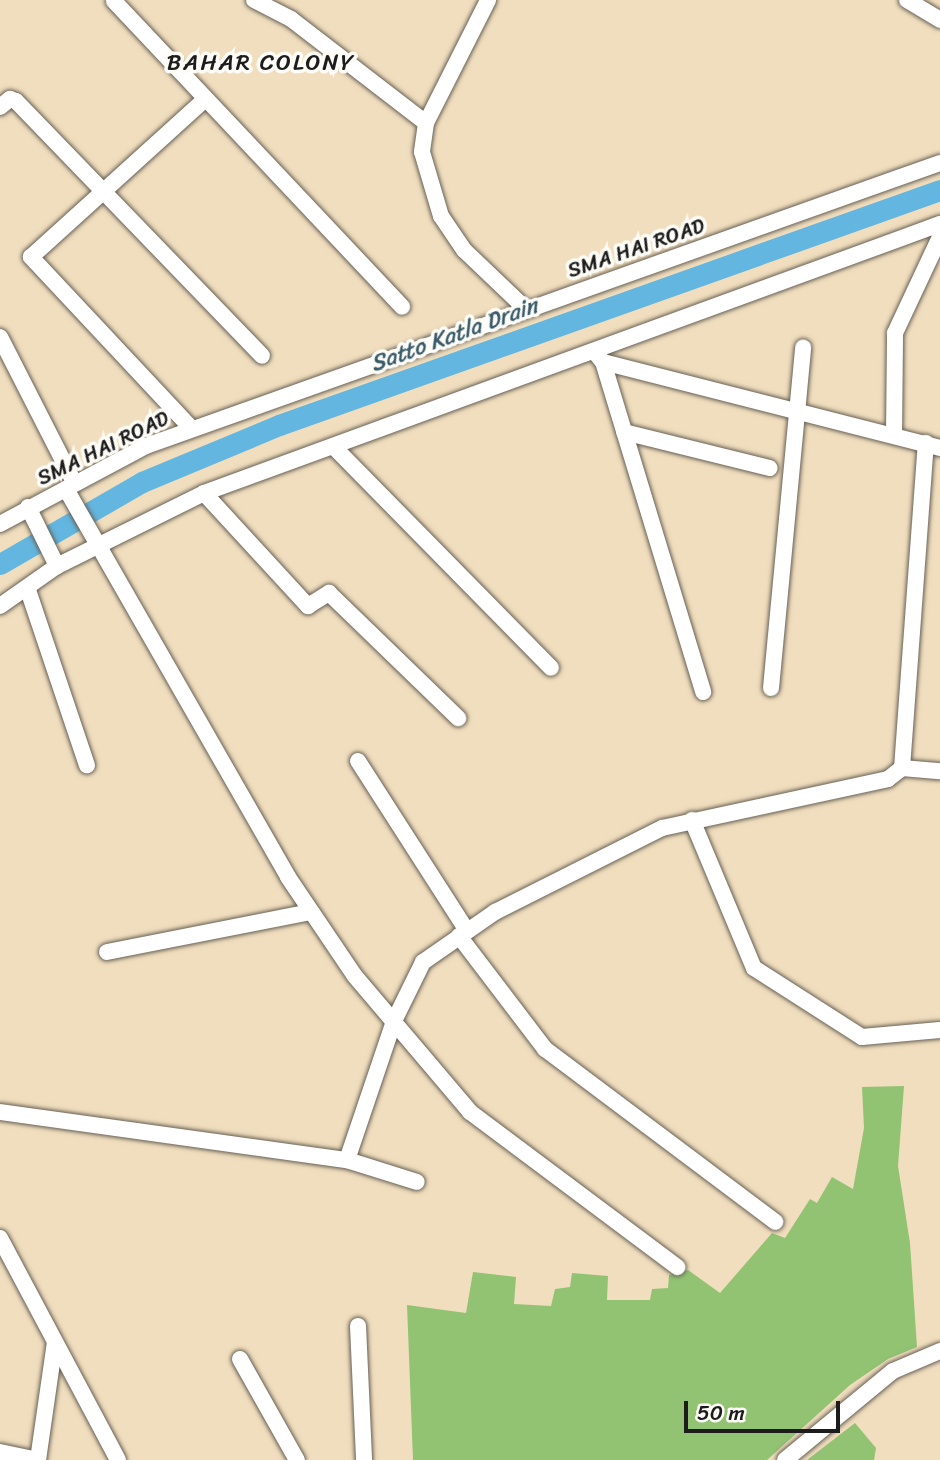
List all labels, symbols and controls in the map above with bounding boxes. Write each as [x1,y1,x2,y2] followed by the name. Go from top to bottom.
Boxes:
[168,49,354,77] district label: BAHAR COLONY
[564,213,708,283] street label: SMA HAI ROAD
[367,292,541,378] water label: Satto Katla Drain
[33,405,173,491] street label: SMA HAI ROAD
[688,1386,844,1430] scale bar
[697,1394,745,1432] text: 50 m

